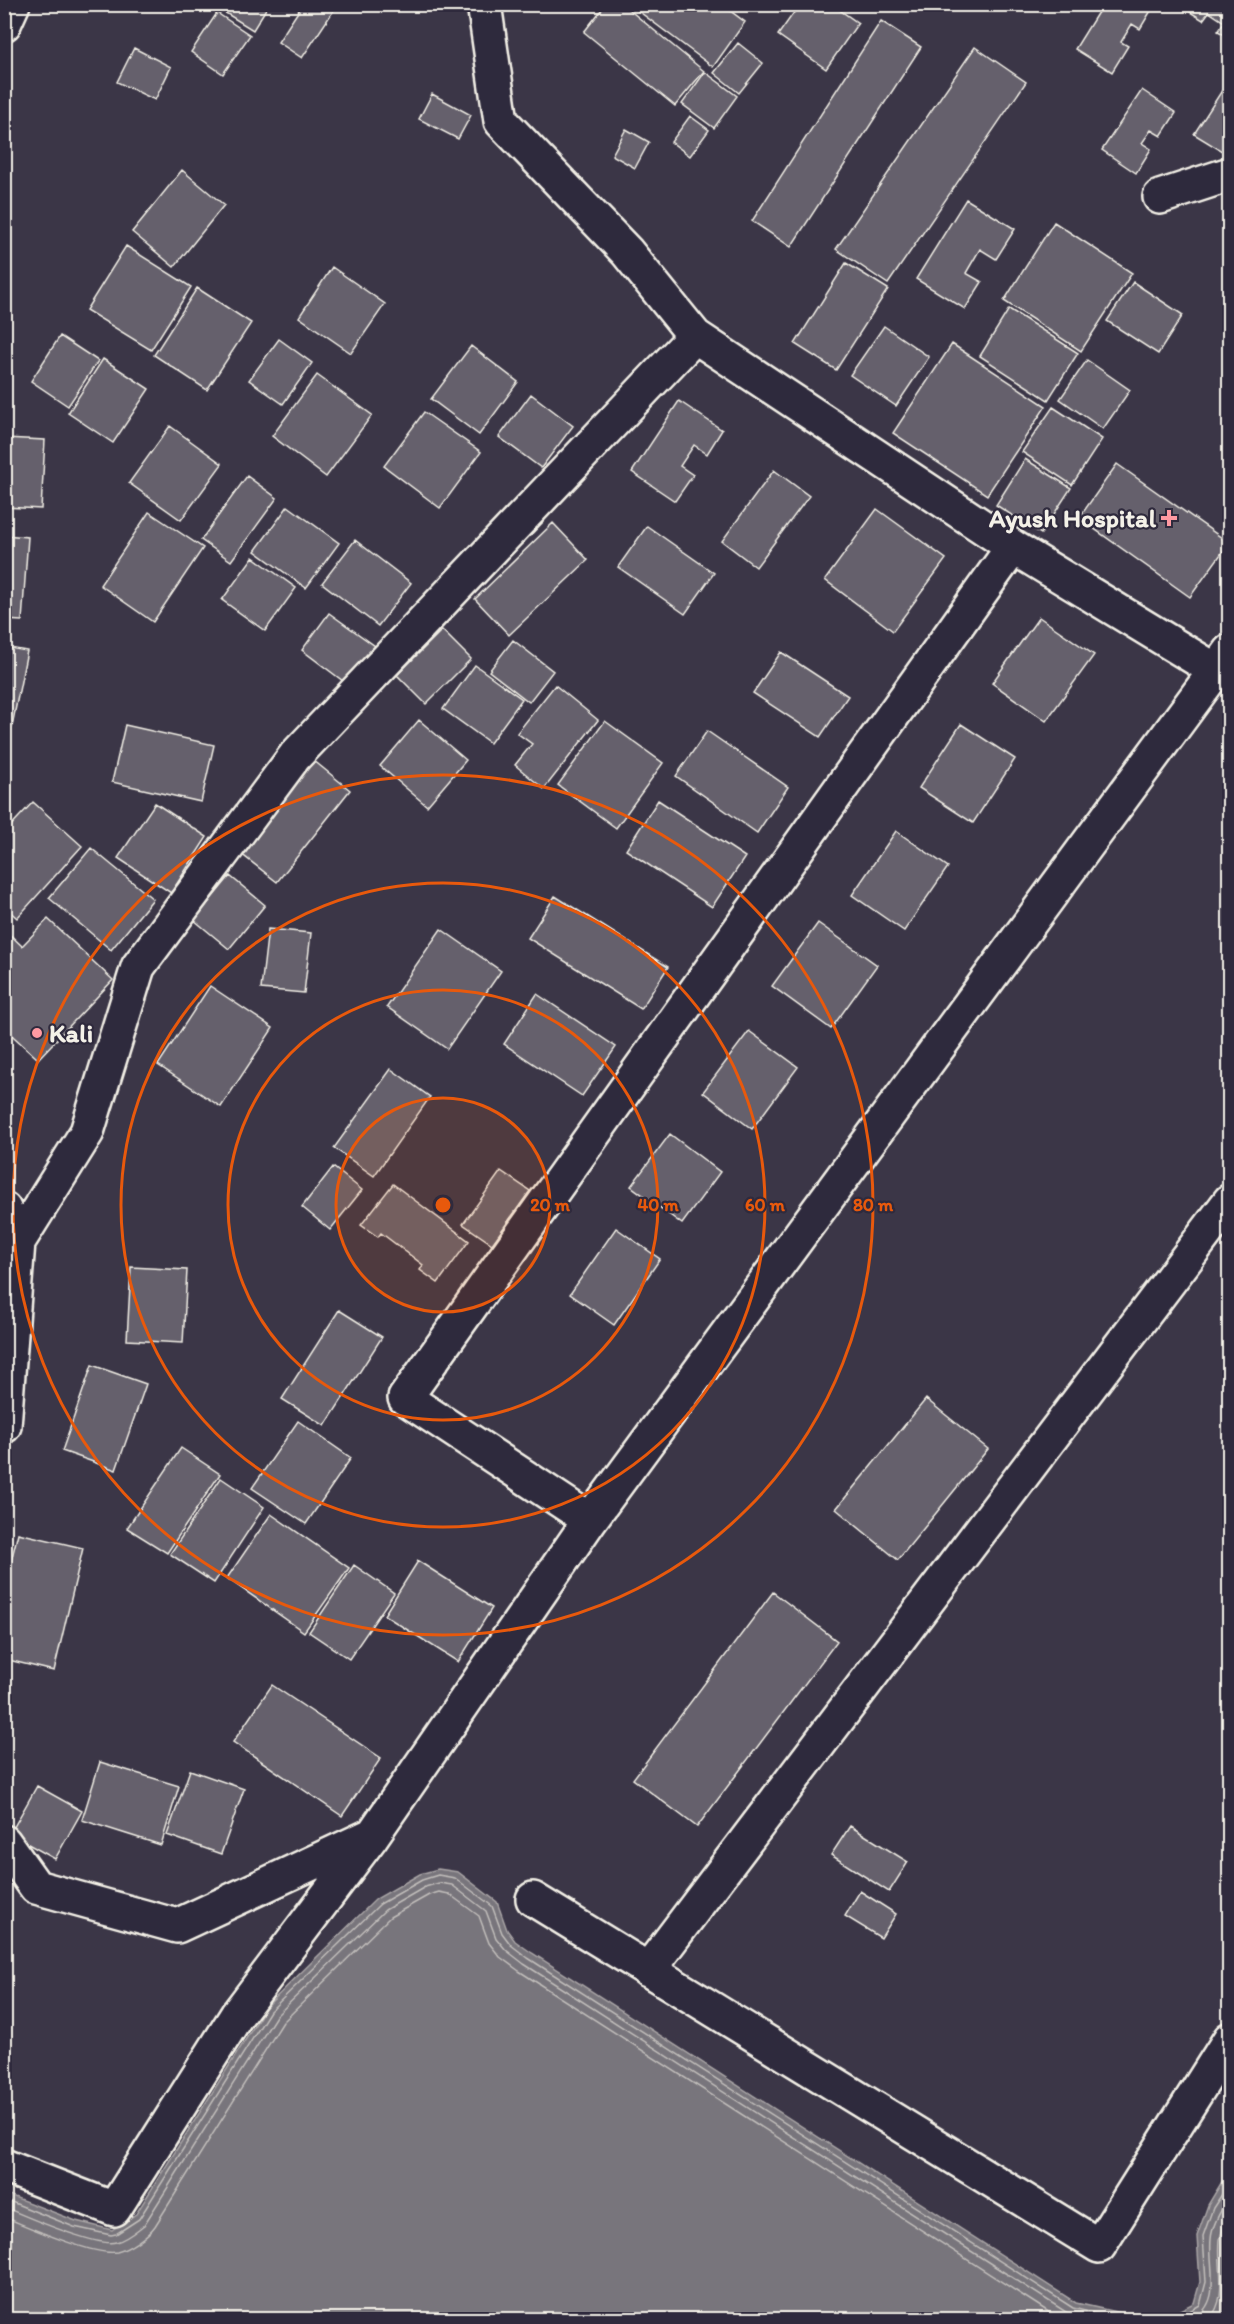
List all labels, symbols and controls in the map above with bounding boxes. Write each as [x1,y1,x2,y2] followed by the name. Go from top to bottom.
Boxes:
[988,502,1157,534] place label: Ayush Hospital
[1160,509,1178,527] marker: Ayush Hospital
[49,1017,93,1049] place label: Kali
[30,1026,44,1040] marker: Kali
[530,1194,571,1216] text: 20 m
[637,1194,679,1216] text: 40 m
[745,1194,786,1216] text: 60 m
[853,1194,894,1216] text: 80 m
[433,1195,453,1215] centre of rings

